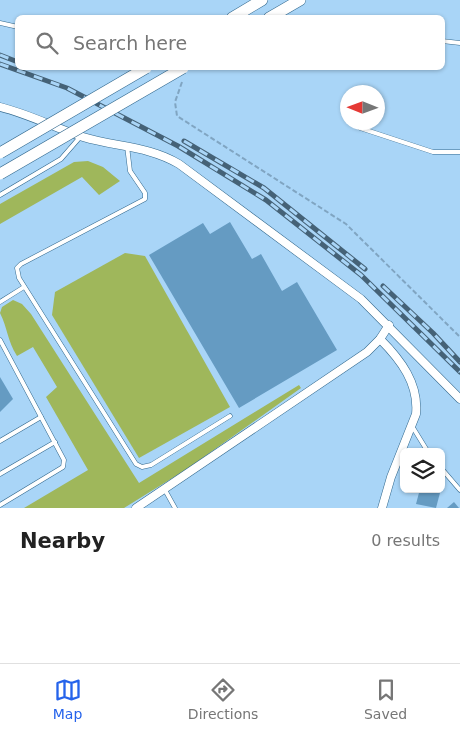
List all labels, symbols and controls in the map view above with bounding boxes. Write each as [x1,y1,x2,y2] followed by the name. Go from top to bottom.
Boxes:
[15,15,445,70] search box
[33,29,61,57] icon: search
[73,32,187,54] text: Search here
[340,85,385,130] north arrow
[400,448,445,493] map controls
[400,448,445,493] button: layers
[20,529,105,553] text: Nearby
[371,531,440,550] text: 0 results
[53,676,82,722] tab: Map
[188,676,258,722] tab: Directions
[364,676,407,722] tab: Saved

